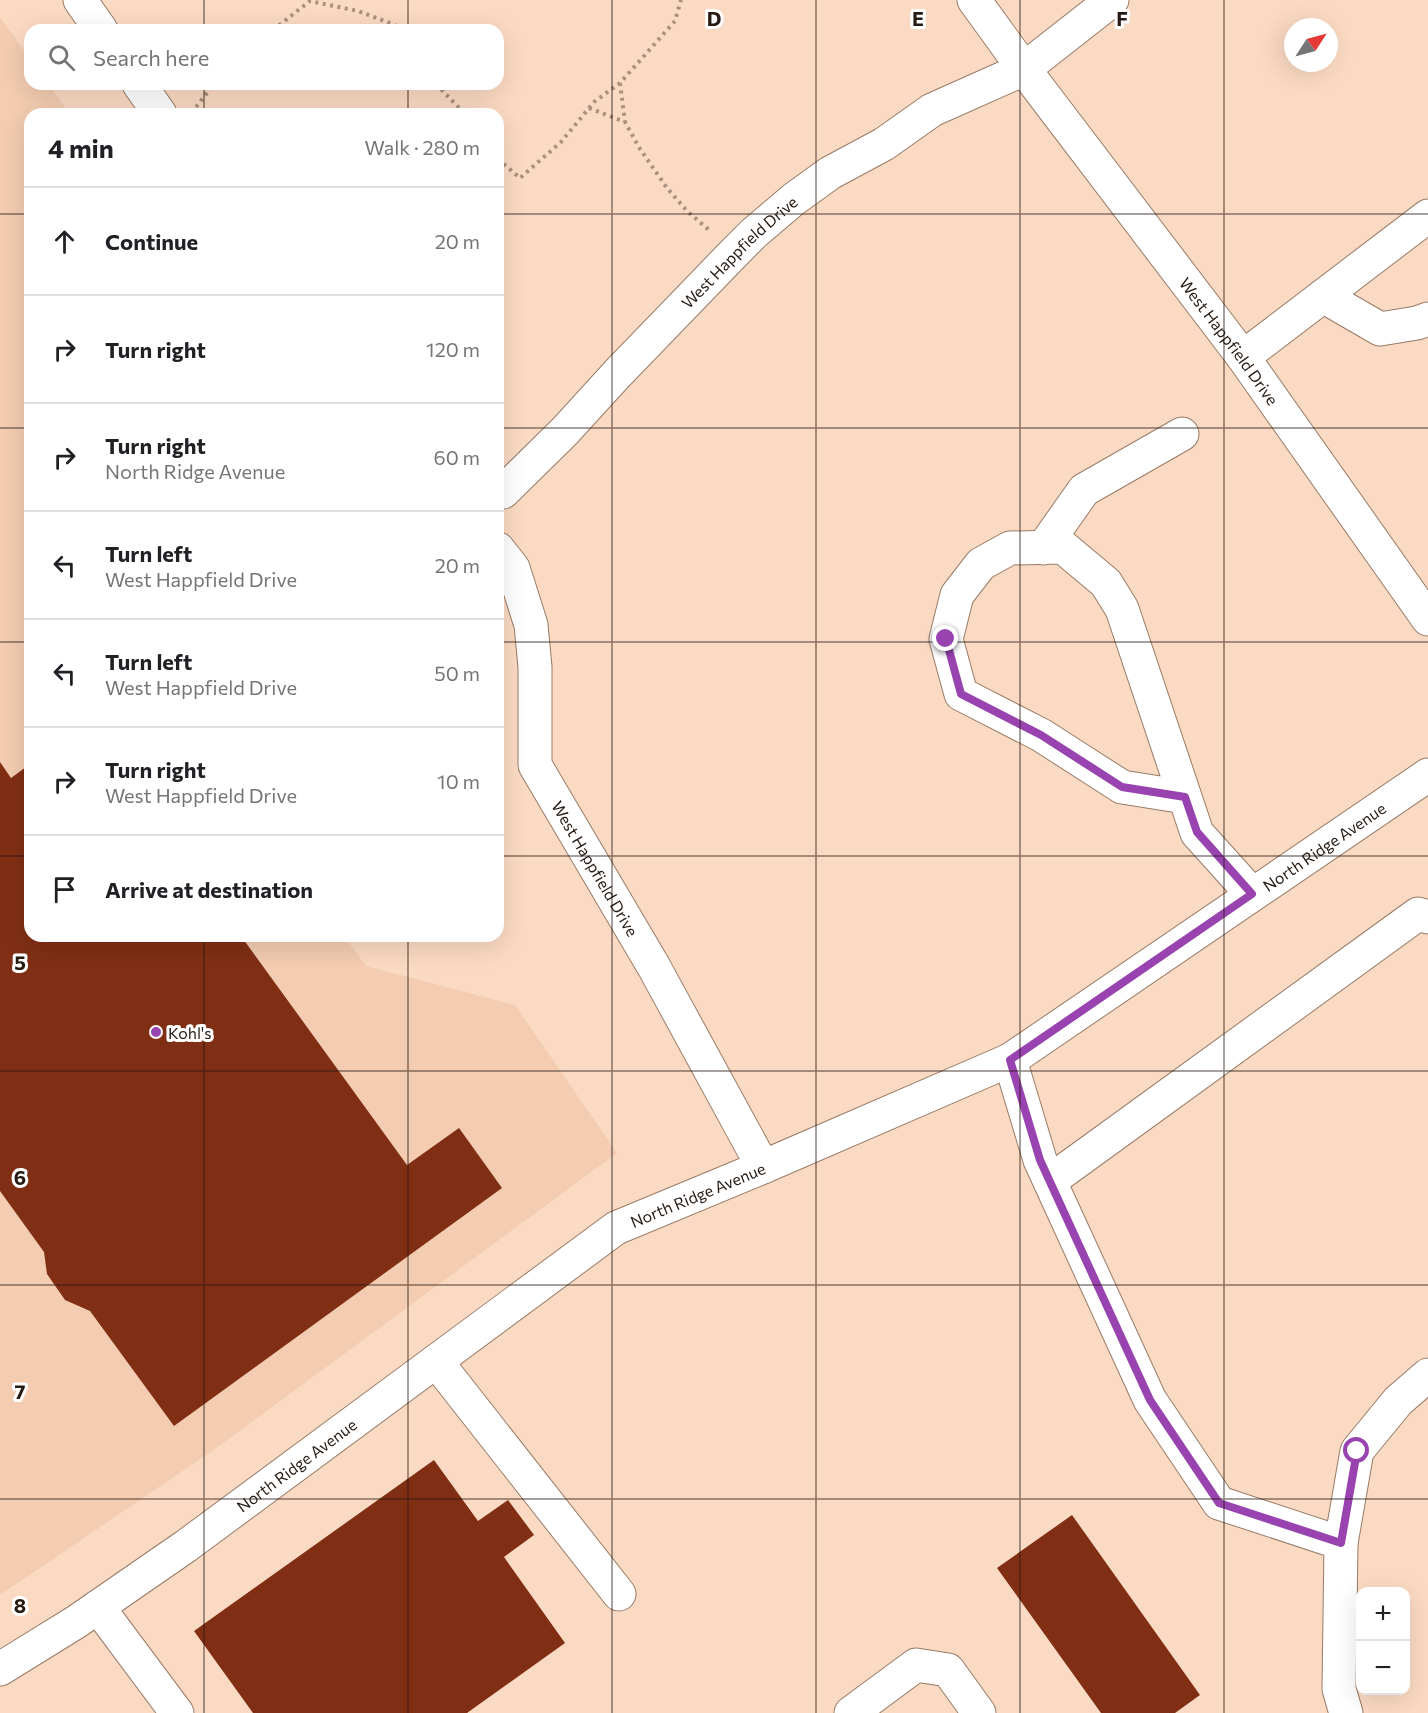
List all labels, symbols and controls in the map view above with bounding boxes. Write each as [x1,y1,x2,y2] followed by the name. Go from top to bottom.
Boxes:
[707,6,721,30] text: D
[912,6,924,30] text: E
[1116,6,1128,30] text: F
[1284,18,1338,72] north arrow
[24,24,504,90] search box
[45,41,78,74] icon: search
[93,44,209,71] text: Search here
[48,132,114,163] text: 4 min
[364,135,480,159] text: Walk · 280 m
[677,191,801,312] street label: West Happfield Drive
[48,225,81,258] icon: ahead
[105,228,198,255] text: Continue
[435,229,480,253] text: 20 m
[1176,273,1283,408] street label: West Happfield Drive
[48,333,81,366] icon: right
[105,336,206,363] text: Turn right
[426,337,480,361] text: 120 m
[105,432,206,459] text: Turn right
[48,441,81,474] icon: right
[434,445,480,469] text: 60 m
[105,459,285,483] text: North Ridge Avenue
[105,540,192,567] text: Turn left
[48,549,81,582] icon: left
[435,553,480,577] text: 20 m
[105,567,297,591] text: West Happfield Drive
[932,625,958,651] route end
[105,648,192,675] text: Turn left
[48,657,81,690] icon: left
[434,661,480,685] text: 50 m
[105,675,297,699] text: West Happfield Drive
[105,756,206,783] text: Turn right
[48,765,81,798] icon: right
[437,769,480,793] text: 10 m
[105,783,297,807] text: West Happfield Drive
[549,797,643,939] street label: West Happfield Drive
[1259,798,1389,895] street label: North Ridge Avenue
[48,873,81,906] icon: arrive
[105,876,313,903] text: Arrive at destination
[14,950,26,974] text: 5
[168,1023,211,1042] place label: Kohl's
[149,1025,163,1039] marker: Kohl's
[627,1158,768,1231] street label: North Ridge Avenue
[14,1165,26,1189] text: 6
[15,1379,26,1403] text: 7
[232,1414,360,1515] street label: North Ridge Avenue
[1343,1437,1369,1463] route start
[1356,1587,1410,1695] map controls
[1356,1587,1410,1641] button: +
[14,1593,26,1617] text: 8
[1356,1641,1410,1695] button: −

